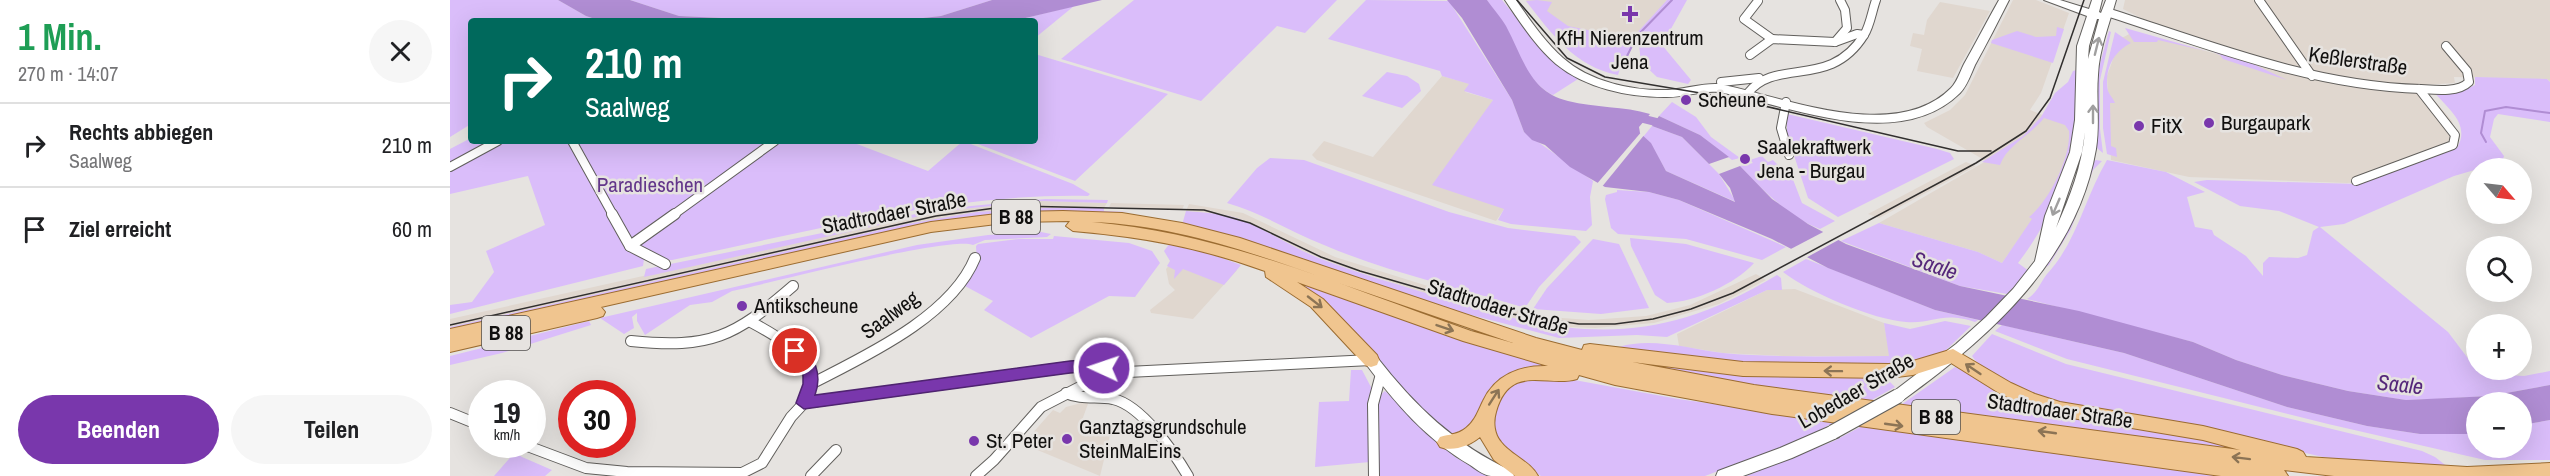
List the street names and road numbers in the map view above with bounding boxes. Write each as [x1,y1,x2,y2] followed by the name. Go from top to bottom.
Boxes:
[2307,39,2409,82] street label: Keßlerstraße
[819,184,969,241] street label: Stadtrodaer Straße
[992,200,1040,234] road number: B 88
[1424,271,1572,342] street label: Stadtrodaer Straße
[854,283,925,346] street label: Saalweg
[482,316,530,350] road number: B 88
[1793,346,1919,435] street label: Lobedaer Straße
[1986,386,2135,435] street label: Stadtrodaer Straße
[1912,400,1960,434] road number: B 88

